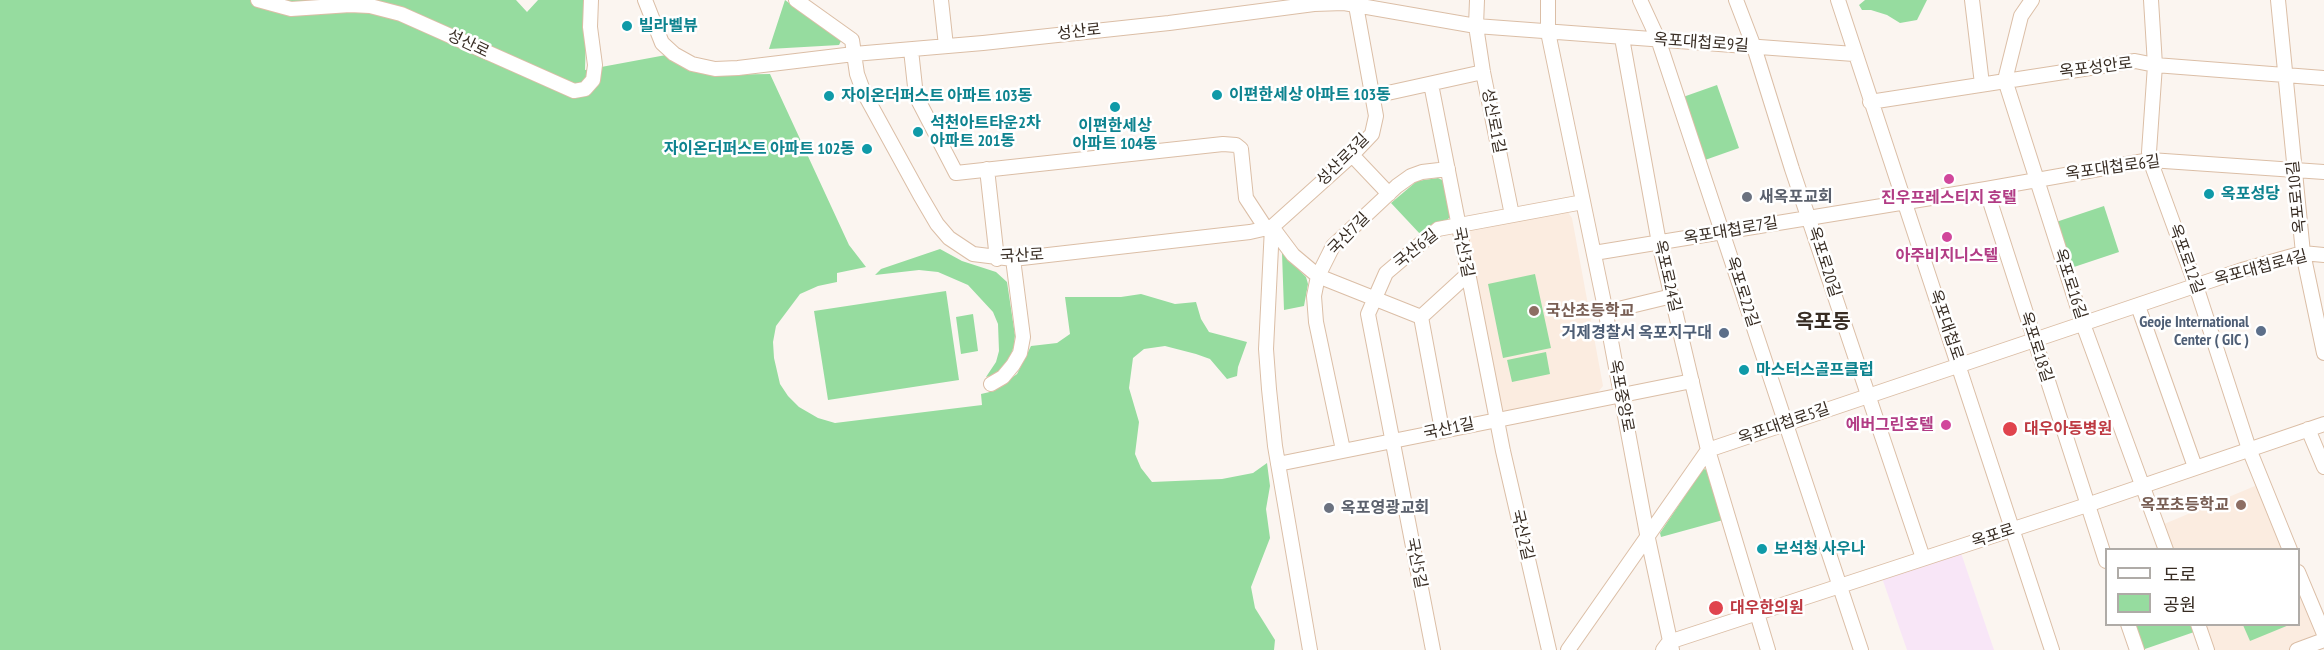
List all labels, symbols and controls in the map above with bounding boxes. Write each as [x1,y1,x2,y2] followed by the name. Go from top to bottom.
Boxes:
[639,16,698,36] place label: 빌라벨뷰
[620,19,634,33] marker: 빌라벨뷰
[1056,20,1102,44] street label: 성산로
[444,26,492,62] street label: 성산로
[1653,30,1749,56] street label: 옥포대첩로9길
[2058,54,2134,82] street label: 옥포성안로
[1229,85,1391,105] place label: 이편한세상 아파트 103동
[841,86,1032,106] place label: 자이온더퍼스트 아파트 103동
[1477,87,1509,155] street label: 성산로1길
[1210,88,1224,102] marker: 이편한세상 아파트 103동
[822,89,836,103] marker: 자이온더퍼스트 아파트 103동
[1108,100,1122,114] marker: 이편한세상 아파트 104동
[930,113,1041,151] place label: 석천아트타운2차 아파트 201동
[1072,116,1158,154] place label: 이편한세상 아파트 104동
[911,125,925,139] marker: 석천아트타운2차 아파트 201동
[1313,130,1373,190] street label: 성산로3길
[664,139,855,159] place label: 자이온더퍼스트 아파트 102동
[860,142,874,156] marker: 자이온더퍼스트 아파트 102동
[2064,152,2162,184] street label: 옥포대첩로6길
[2284,160,2310,234] street label: 옥포로10길
[1942,172,1956,186] marker: 진우프레스티지 호텔
[2221,184,2280,204] place label: 옥포성당
[1759,187,1833,207] place label: 새옥포교회
[2202,187,2216,201] marker: 옥포성당
[1881,188,2017,208] place label: 진우프레스티지 호텔
[1740,190,1754,204] marker: 새옥포교회
[1324,209,1374,259] street label: 국산7길
[1682,213,1780,249] street label: 옥포대첩로7길
[2164,221,2208,297] street label: 옥포로12길
[1804,224,1844,300] street label: 옥포로20길
[1390,225,1442,273] street label: 국산6길
[1449,225,1477,279] street label: 국산3길
[1940,230,1954,244] marker: 아주비지니스텔
[1649,238,1685,314] street label: 옥포로24길
[999,245,1045,267] street label: 국산로
[1895,246,1999,266] place label: 아주비지니스텔
[2050,246,2090,322] street label: 옥포로16길
[2212,246,2310,290] street label: 옥포대첩로4길
[1722,254,1762,330] street label: 옥포로22길
[1925,287,1967,363] street label: 옥포대첩로
[1546,301,1634,321] place label: 국산초등학교
[1527,304,1541,318] marker: 국산초등학교
[2016,309,2056,385] street label: 옥포로18길
[1795,310,1851,334] district label: 옥포동
[2139,312,2249,350] place label: Geoje International Center ( GIC )
[1562,323,1712,343] place label: 거제경찰서 옥포지구대
[2254,324,2268,338] marker: Geoje International Center ( GIC )
[1717,326,1731,340] marker: 거제경찰서 옥포지구대
[1605,358,1637,434] street label: 옥포중앙로
[1756,360,1874,380] place label: 마스터스골프클럽
[1737,363,1751,377] marker: 마스터스골프클럽
[1736,399,1832,449] street label: 옥포대첩로5길
[1422,414,1476,444] street label: 국산1길
[1846,415,1934,435] place label: 에버그린호텔
[1939,418,1953,432] marker: 에버그린호텔
[2024,419,2112,439] place label: 대우아동병원
[2001,420,2019,438] marker: 대우아동병원
[2141,495,2229,515] place label: 옥포초등학교
[1341,498,1429,518] place label: 옥포영광교회
[2234,498,2248,512] marker: 옥포초등학교
[1322,501,1336,515] marker: 옥포영광교회
[1507,508,1537,562] street label: 국산2길
[1969,520,2017,552] street label: 옥포로
[1402,536,1430,590] street label: 국산5길
[1774,539,1866,559] place label: 보석청 사우나
[1755,542,1769,556] marker: 보석청 사우나
[2105,548,2300,626] legend
[2163,563,2196,586] text: 도로
[2163,593,2196,616] text: 공원
[1730,598,1804,618] place label: 대우한의원
[1707,599,1725,617] marker: 대우한의원

